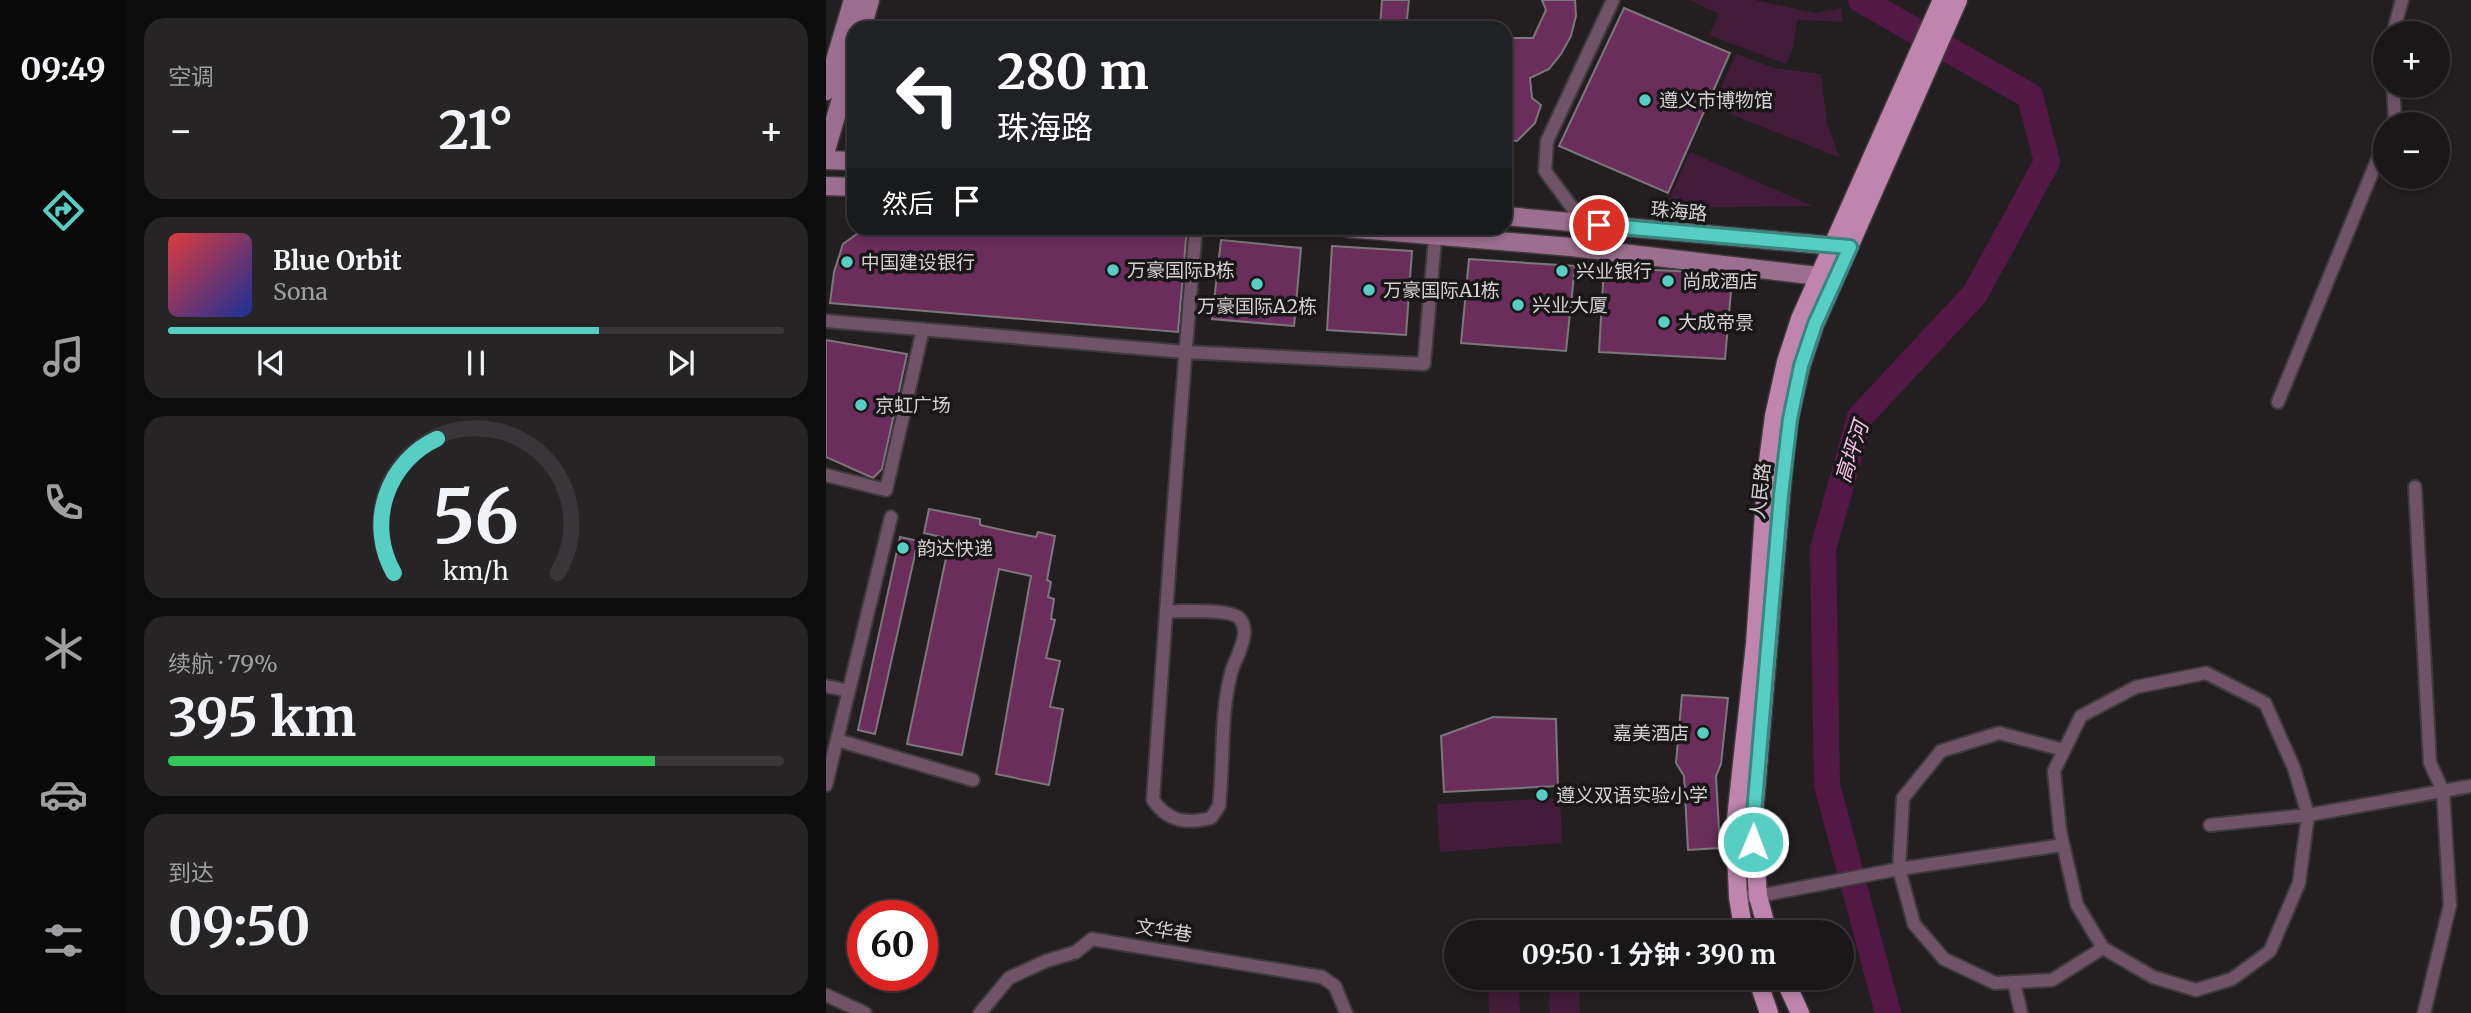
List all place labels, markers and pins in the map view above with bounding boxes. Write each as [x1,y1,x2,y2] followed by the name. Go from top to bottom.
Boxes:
[1659,88,1773,112] place label: 遵义市博物馆
[1637,92,1653,108] marker: 遵义市博物馆
[1569,195,1629,255] pin
[861,250,975,274] place label: 中国建设银行
[839,254,855,270] marker: 中国建设银行
[1127,258,1235,282] place label: 万豪国际B栋
[1576,259,1652,283] place label: 兴业银行
[1105,262,1121,278] marker: 万豪国际B栋
[1554,263,1570,279] marker: 兴业银行
[1682,269,1758,293] place label: 尚成酒店
[1660,273,1676,289] marker: 尚成酒店
[1249,276,1265,292] marker: 万豪国际A2栋
[1383,278,1500,302] place label: 万豪国际A1栋
[1361,282,1377,298] marker: 万豪国际A1栋
[1532,293,1608,317] place label: 兴业大厦
[1197,294,1317,318] place label: 万豪国际A2栋
[1510,297,1526,313] marker: 兴业大厦
[1678,310,1754,334] place label: 大成帝景
[1656,314,1672,330] marker: 大成帝景
[875,393,951,417] place label: 京虹广场
[853,397,869,413] marker: 京虹广场
[917,536,993,560] place label: 韵达快递
[895,540,911,556] marker: 韵达快递
[1613,721,1689,745] place label: 嘉美酒店
[1695,725,1711,741] marker: 嘉美酒店
[1556,783,1708,807] place label: 遵义双语实验小学
[1534,787,1550,803] marker: 遵义双语实验小学

